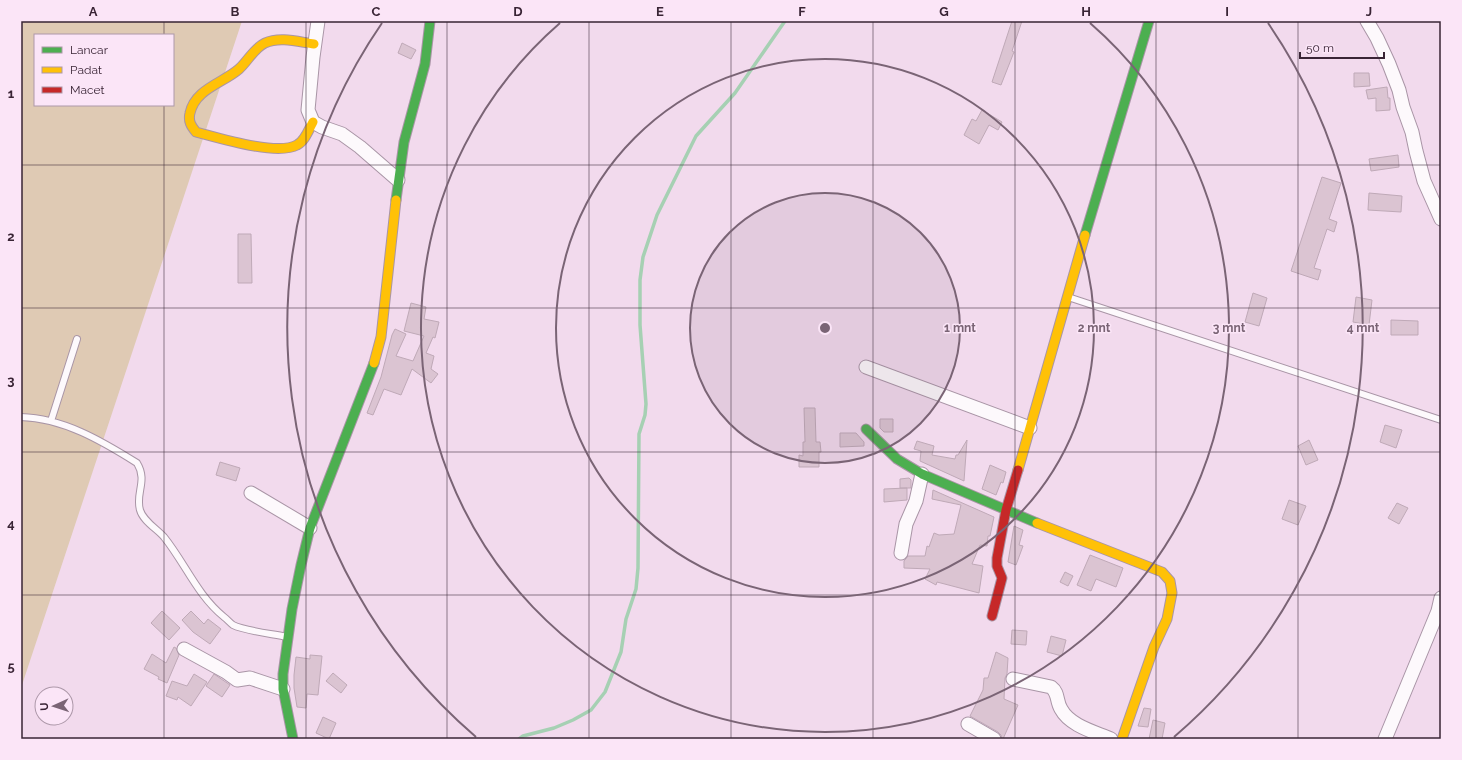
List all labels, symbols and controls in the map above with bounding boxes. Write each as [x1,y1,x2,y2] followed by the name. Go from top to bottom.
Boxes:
[89,4,98,19] text: A
[231,4,240,19] text: B
[372,4,381,19] text: C
[513,4,523,19] text: D
[656,4,664,19] text: E
[798,4,806,19] text: F
[939,4,949,19] text: G
[1081,4,1091,19] text: H
[1225,4,1229,19] text: I
[1366,4,1372,19] text: J
[34,34,174,106] legend
[1300,34,1384,60] scale bar
[1306,41,1334,55] text: 50 m
[70,43,109,57] text: Lancar
[70,63,102,77] text: Padat
[70,83,105,97] text: Macet
[8,86,15,101] text: 1
[7,229,15,244] text: 2
[818,321,832,335] centre of rings
[944,321,976,335] text: 1 mnt
[1078,321,1111,335] text: 2 mnt
[1213,321,1246,335] text: 3 mnt
[1347,321,1380,335] text: 4 mnt
[7,373,15,388] text: 3
[7,516,15,531] text: 4
[7,659,15,674] text: 5
[34,686,74,726] north arrow
[38,702,51,711] text: U

